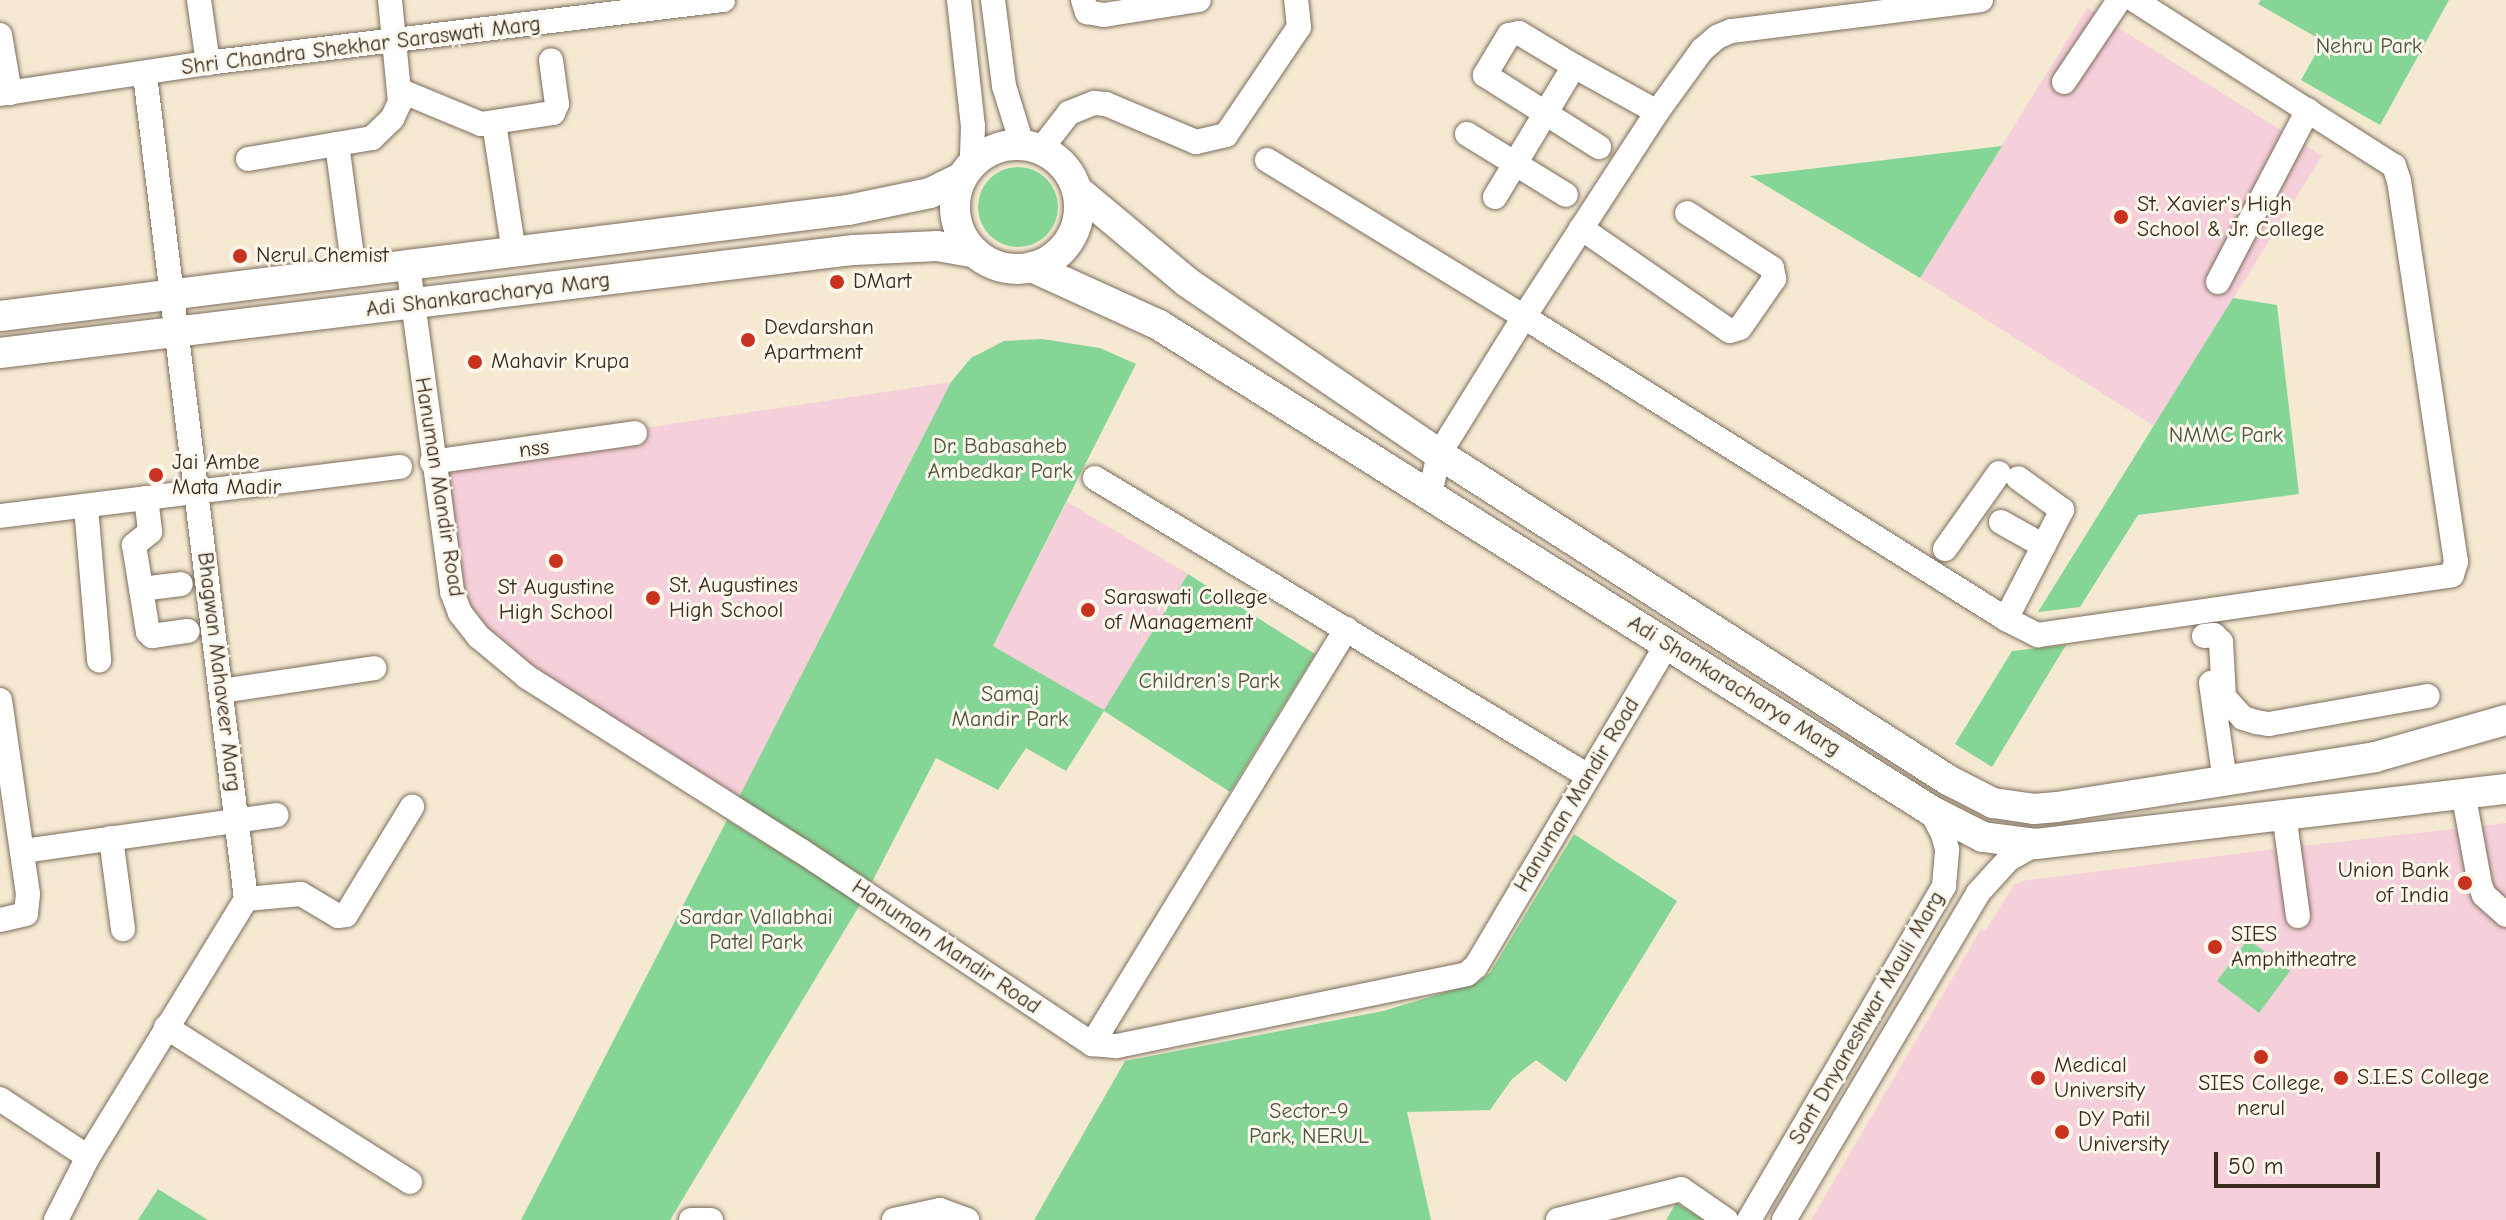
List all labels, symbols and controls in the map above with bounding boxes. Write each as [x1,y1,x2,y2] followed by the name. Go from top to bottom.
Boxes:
[180,11,542,81] street label: Shri Chandra Shekhar Saraswati Marg
[2316,34,2422,60] park label: Nehru Park
[2137,191,2324,242] place label: St. Xavier's High School & Jr. College
[2112,208,2130,226] marker: St. Xavier's High School & Jr. College
[256,243,389,269] place label: Nerul Chemist
[231,247,249,265] marker: Nerul Chemist
[364,267,612,323] street label: Adi Shankaracharya Marg
[853,269,912,295] place label: DMart
[828,273,846,291] marker: DMart
[764,314,874,366] place label: Devdarshan Apartment
[739,331,757,349] marker: Devdarshan Apartment
[491,349,630,375] place label: Mahavir Krupa
[466,353,484,371] marker: Mahavir Krupa
[409,375,469,599] street label: Hanuman Mandir Road
[2169,423,2283,449] park label: NMMC Park
[927,433,1073,484] park label: Dr. Babasaheb Ambedkar Park
[517,434,551,464] street label: nss
[172,449,281,500] place label: Jai Ambe Mata Madir
[147,466,165,484] marker: Jai Ambe Mata Madir
[191,551,247,793] street label: Bhagwan Mahaveer Marg
[547,552,565,570] marker: St Augustine High School
[669,572,798,624] place label: St. Augustines High School
[498,574,614,626] place label: St Augustine High School
[1104,584,1268,636] place label: Saraswati College of Management
[644,589,662,607] marker: St. Augustines High School
[1079,601,1097,619] marker: Saraswati College of Management
[1623,610,1845,762] street label: Adi Shankaracharya Marg
[1138,669,1280,695] park label: Children's Park
[952,681,1068,732] park label: Samaj Mandir Park
[1509,693,1645,897] street label: Hanuman Mandir Road
[2338,857,2449,908] place label: Union Bank of India
[847,874,1045,1020] street label: Hanuman Mandir Road
[2456,874,2474,892] marker: Union Bank of India
[1784,887,1950,1149] street label: Sant Dnyaneshwar Mauli Marg
[679,904,833,956] park label: Sardar Vallabhai Patel Park
[2231,921,2357,972] place label: SIES Amphitheatre
[2206,938,2224,956] marker: SIES Amphitheatre
[2252,1048,2270,1066] marker: SIES College, nerul
[2054,1052,2145,1104] place label: Medical University
[2357,1065,2489,1091] place label: S.I.E.S College
[2029,1069,2047,1087] marker: Medical University
[2332,1069,2350,1087] marker: S.I.E.S College
[2198,1070,2324,1122] place label: SIES College, nerul
[1249,1098,1369,1150] park label: Sector-9 Park, NERUL
[2078,1106,2169,1158] place label: DY Patil University
[2053,1123,2071,1141] marker: DY Patil University
[2218,1136,2384,1186] scale bar
[2228,1152,2284,1180] text: 50 m

